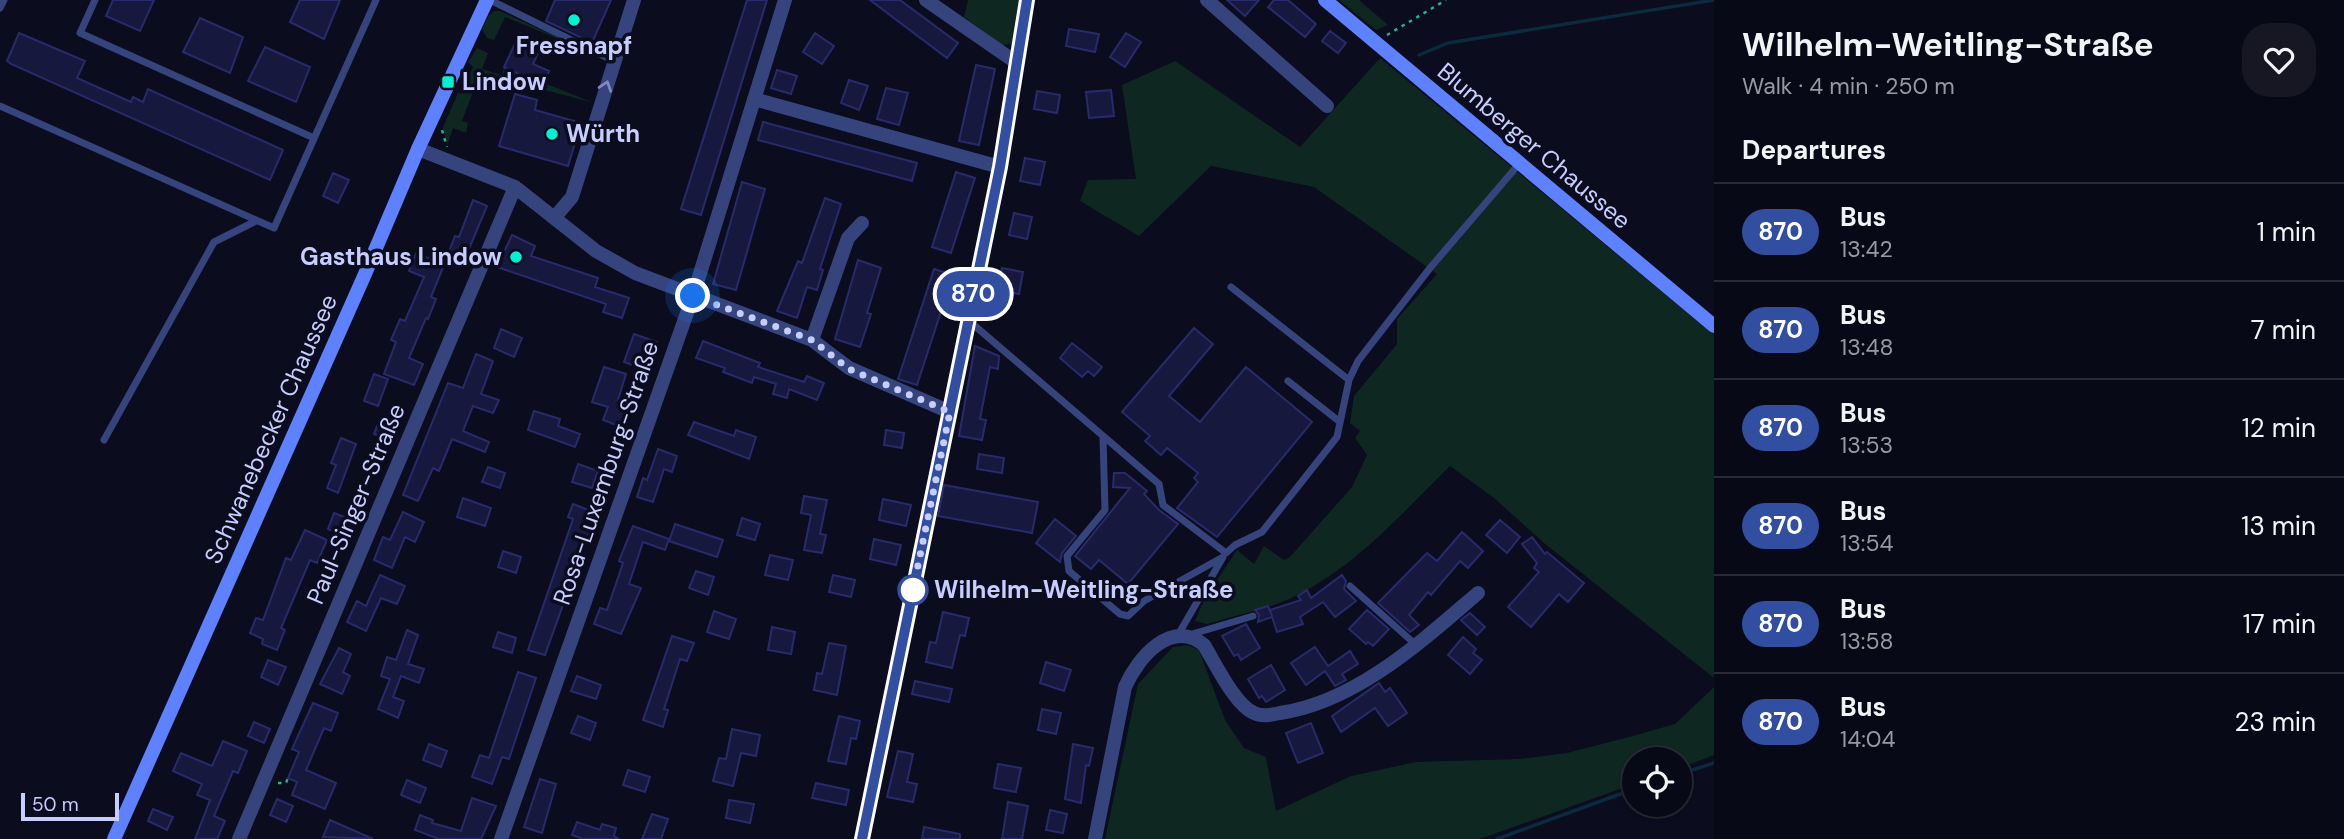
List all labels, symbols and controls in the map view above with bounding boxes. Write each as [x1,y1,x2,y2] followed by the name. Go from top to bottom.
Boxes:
[566,12,582,28] marker: Fressnapf
[1742,23,2154,66] text: Wilhelm-Weitling-Straße
[2242,23,2316,97] button: heart
[516,30,632,61] place label: Fressnapf
[1431,56,1637,236] street label: Blumberger Chaussee
[462,66,547,97] place label: Lindow
[1742,71,1955,101] text: Walk · 4 min · 250 m
[440,74,456,90] marker: Lindow
[598,81,612,93] one-way arrow
[566,118,640,149] place label: Würth
[544,126,560,142] marker: Würth
[1742,133,1886,167] text: Departures
[1840,200,1886,234] text: Bus
[2257,215,2316,249] text: 1 min
[1758,216,1803,247] text: 870
[1840,234,1893,264] text: 13:42
[300,241,502,272] place label: Gasthaus Lindow
[508,249,524,265] marker: Gasthaus Lindow
[933,271,1013,317] line badge: 870
[675,278,710,313] your location
[951,278,995,309] text: 870
[197,289,344,568] street label: Schwanebecker Chaussee
[1840,298,1886,332] text: Bus
[2251,313,2316,347] text: 7 min
[1758,314,1803,345] text: 870
[1840,332,1893,362] text: 13:48
[546,337,665,609] street label: Rosa-Luxemburg-Straße
[1840,396,1886,430] text: Bus
[299,399,412,609] street label: Paul-Singer-Straße
[2242,411,2316,445] text: 12 min
[1758,412,1803,443] text: 870
[1840,430,1893,460] text: 13:53
[1840,494,1886,528] text: Bus
[2241,509,2316,543] text: 13 min
[1758,510,1803,541] text: 870
[1840,528,1893,558] text: 13:54
[934,574,1233,605] place label: Wilhelm-Weitling-Straße
[898,575,928,605] marker: Wilhelm-Weitling-Straße
[1840,592,1886,626] text: Bus
[2243,607,2316,641] text: 17 min
[1758,608,1803,639] text: 870
[1840,626,1893,656] text: 13:58
[1840,690,1886,724] text: Bus
[2234,705,2316,739] text: 23 min
[1758,706,1803,737] text: 870
[1840,724,1895,754] text: 14:04
[1622,747,1692,817] map controls
[1622,747,1692,817] button: locate
[21,790,119,822] scale bar
[32,792,79,817] text: 50 m

